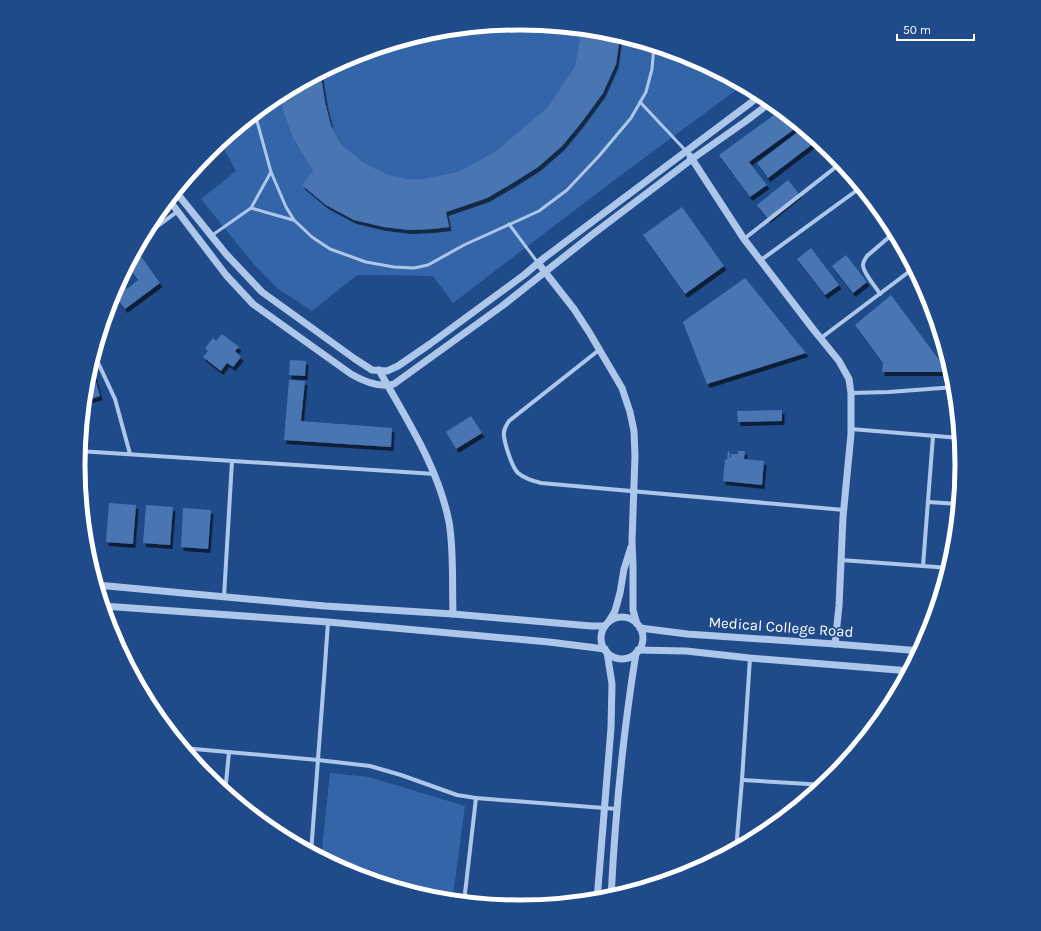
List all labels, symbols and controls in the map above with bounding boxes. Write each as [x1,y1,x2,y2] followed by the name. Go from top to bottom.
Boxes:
[897,16,974,42] scale bar
[903,23,931,37] text: 50 m
[708,613,854,641] street label: Medical College Road

